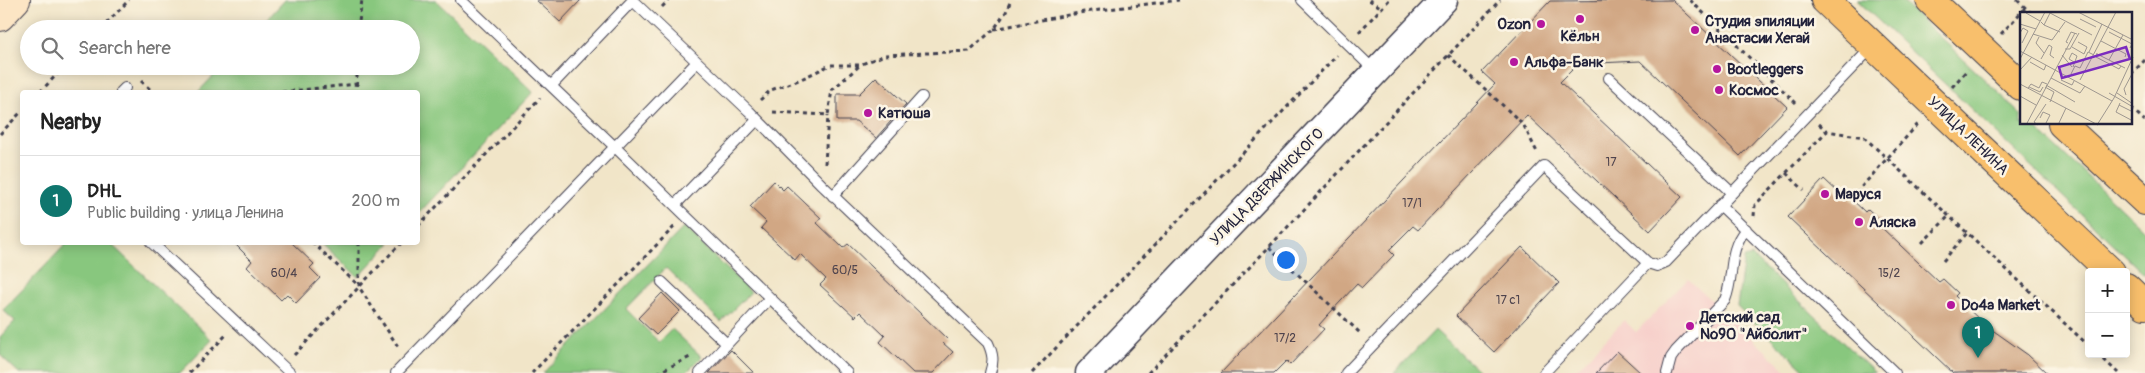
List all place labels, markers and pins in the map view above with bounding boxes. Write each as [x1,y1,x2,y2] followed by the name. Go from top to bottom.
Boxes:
[1705,12,1815,48] place label: Студия эпиляции Анастасии Хегай
[1574,13,1586,25] marker: Кёльн
[1497,15,1531,34] place label: Ozon
[1535,18,1547,30] marker: Ozon
[1689,24,1701,36] marker: Студия эпиляции Анастасии Хегай
[1560,27,1600,46] place label: Кёльн
[1524,53,1604,72] place label: Альфа-Банк
[1508,56,1520,68] marker: Альфа-Банк
[1727,60,1803,79] place label: Bootleggers
[1711,63,1723,75] marker: Bootleggers
[1729,81,1779,100] place label: Космос
[1713,84,1725,96] marker: Космос
[878,104,930,123] place label: Катюша
[862,107,874,119] marker: Катюша
[1835,185,1881,204] place label: Маруся
[1819,188,1831,200] marker: Маруся
[1869,213,1916,232] place label: Аляска
[1853,216,1865,228] marker: Аляска
[1961,296,2041,315] place label: Do4a Market
[1945,299,1957,311] marker: Do4a Market
[1699,308,1807,344] place label: Детский сад №90 "Айболит"
[1962,317,1994,358] pin: 1
[1684,320,1696,332] marker: Детский сад №90 "Айболит"

